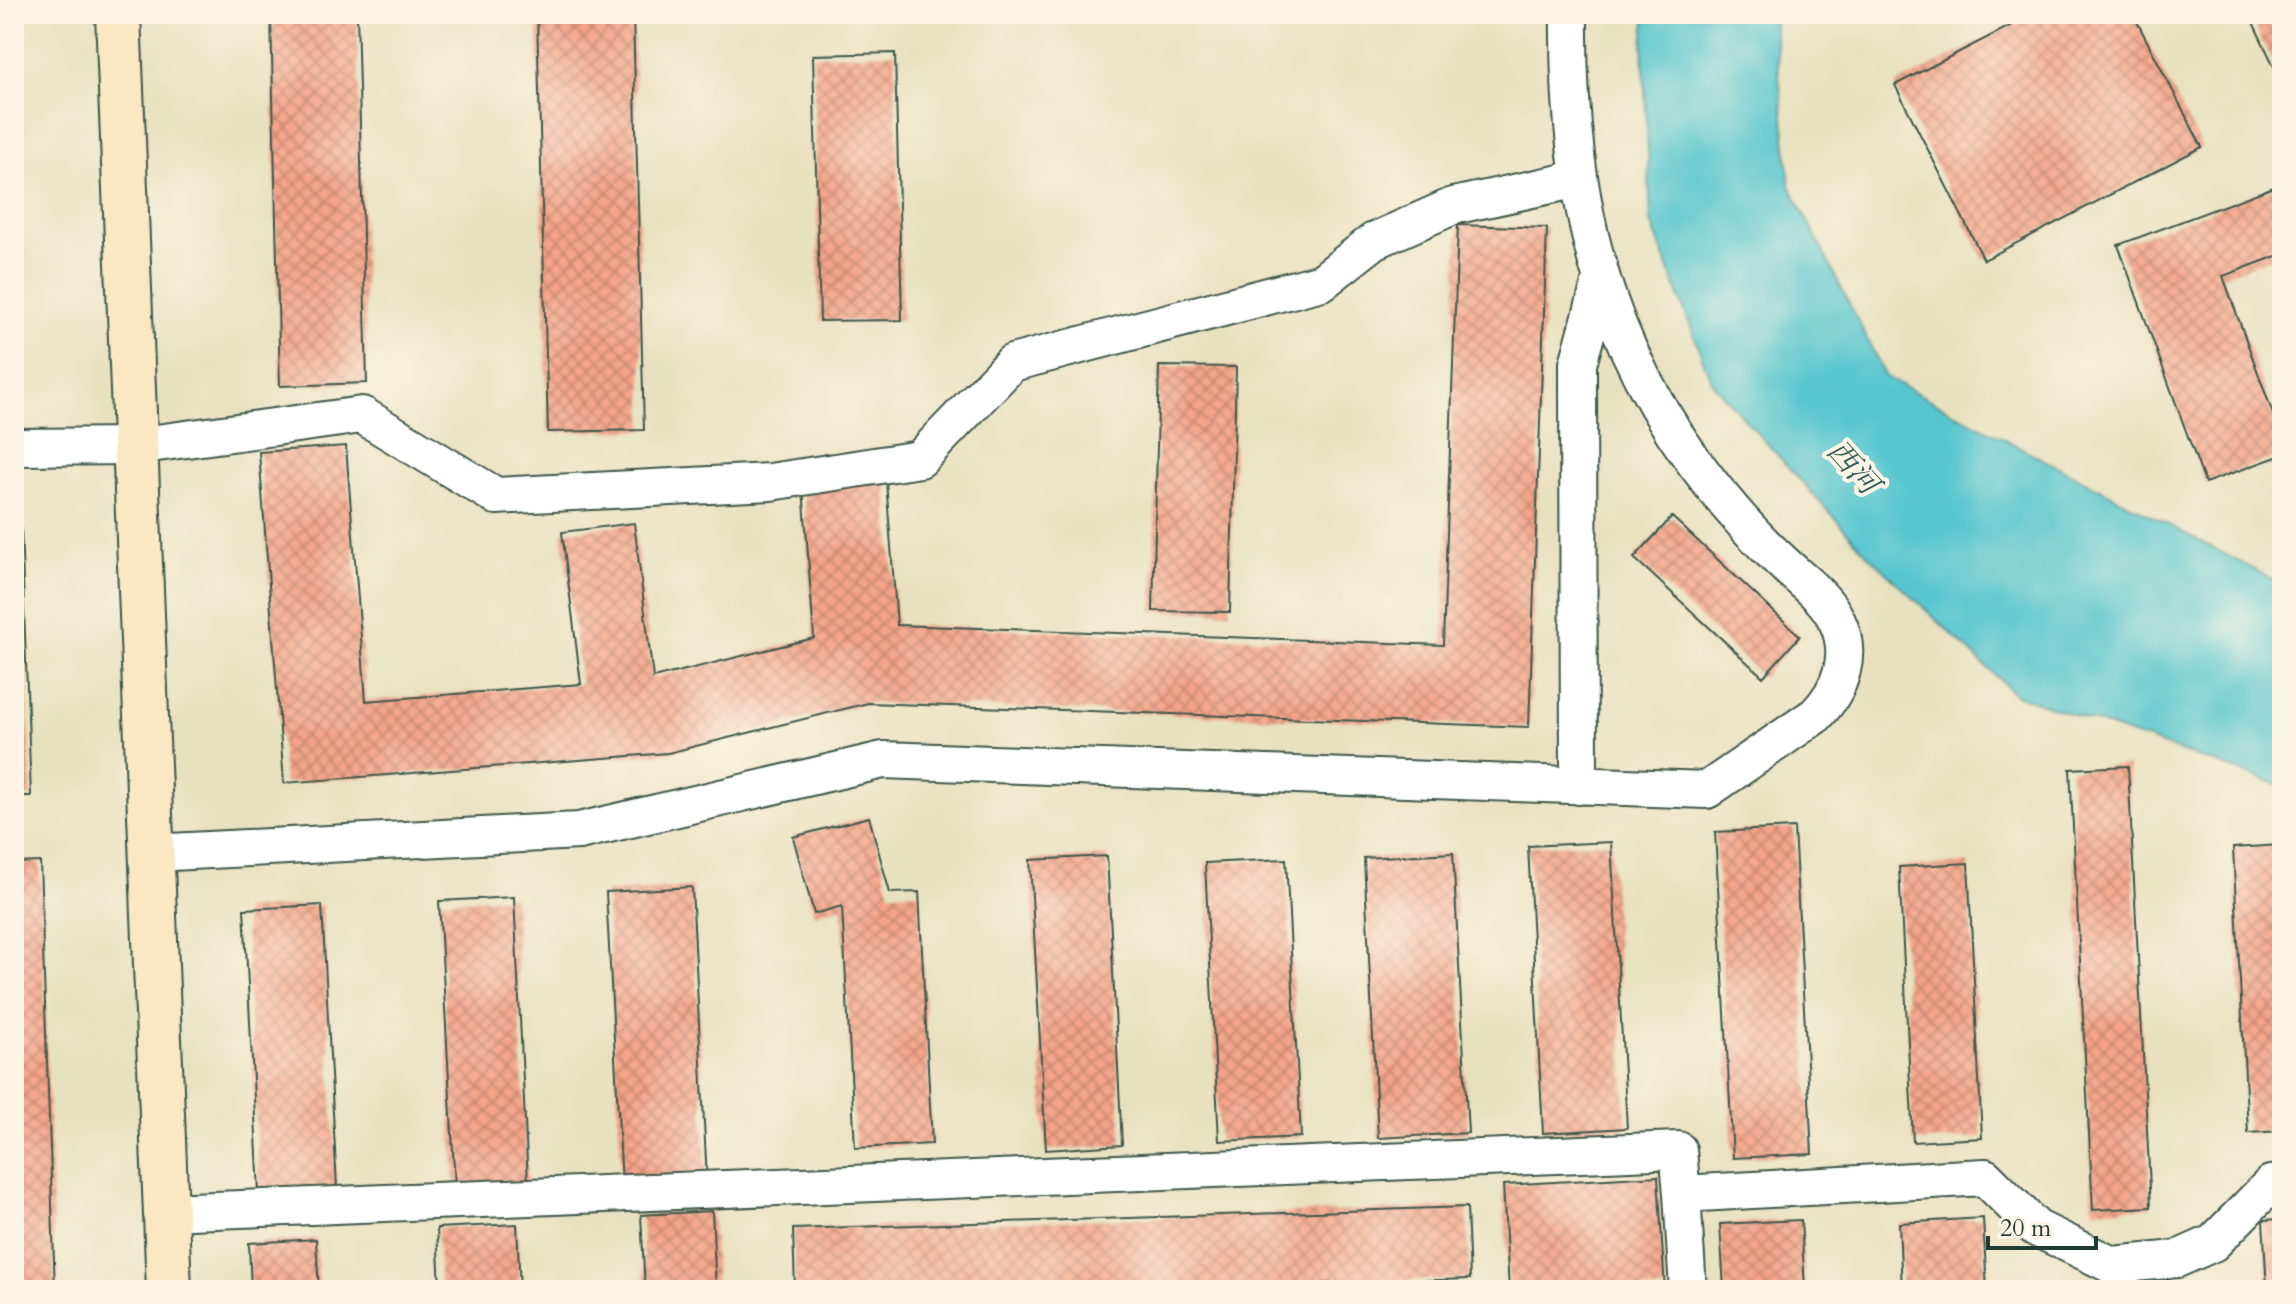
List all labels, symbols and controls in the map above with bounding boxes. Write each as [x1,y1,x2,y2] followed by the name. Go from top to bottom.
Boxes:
[1817,431,1891,507] water label: 西河
[1988,1200,2096,1250] scale bar
[2000,1212,2052,1245] text: 20 m

